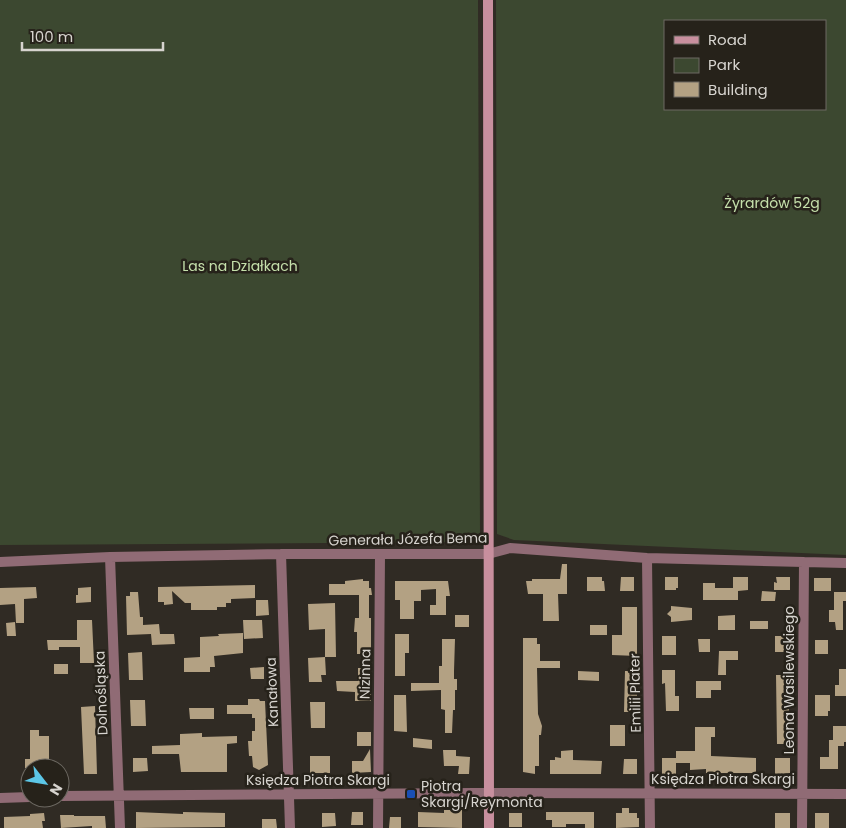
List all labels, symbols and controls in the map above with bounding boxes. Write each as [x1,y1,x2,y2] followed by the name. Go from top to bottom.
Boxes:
[22,20,164,52] scale bar
[664,20,826,110] legend
[30,26,73,47] text: 100 m
[708,29,747,50] text: Road
[708,54,740,75] text: Park
[708,79,768,100] text: Building
[724,193,820,213] park label: Żyrardów 52g
[182,256,298,276] park label: Las na Działkach
[328,528,488,550] street label: Generała Józefa Bema
[779,606,799,754] street label: Leona Wasilewskiego
[355,649,375,699] street label: Nizinna
[90,650,112,736] street label: Dolnośląska
[624,653,646,733] street label: Emilii Plater
[261,657,283,727] street label: Kanałowa
[20,758,70,808] north arrow
[651,769,795,789] street label: Księdza Piotra Skargi
[246,770,390,790] street label: Księdza Piotra Skargi
[421,776,543,812] place label: Piotra Skargi/Reymonta
[45,780,67,799] text: N
[405,788,417,800] marker: Piotra Skargi/Reymonta

